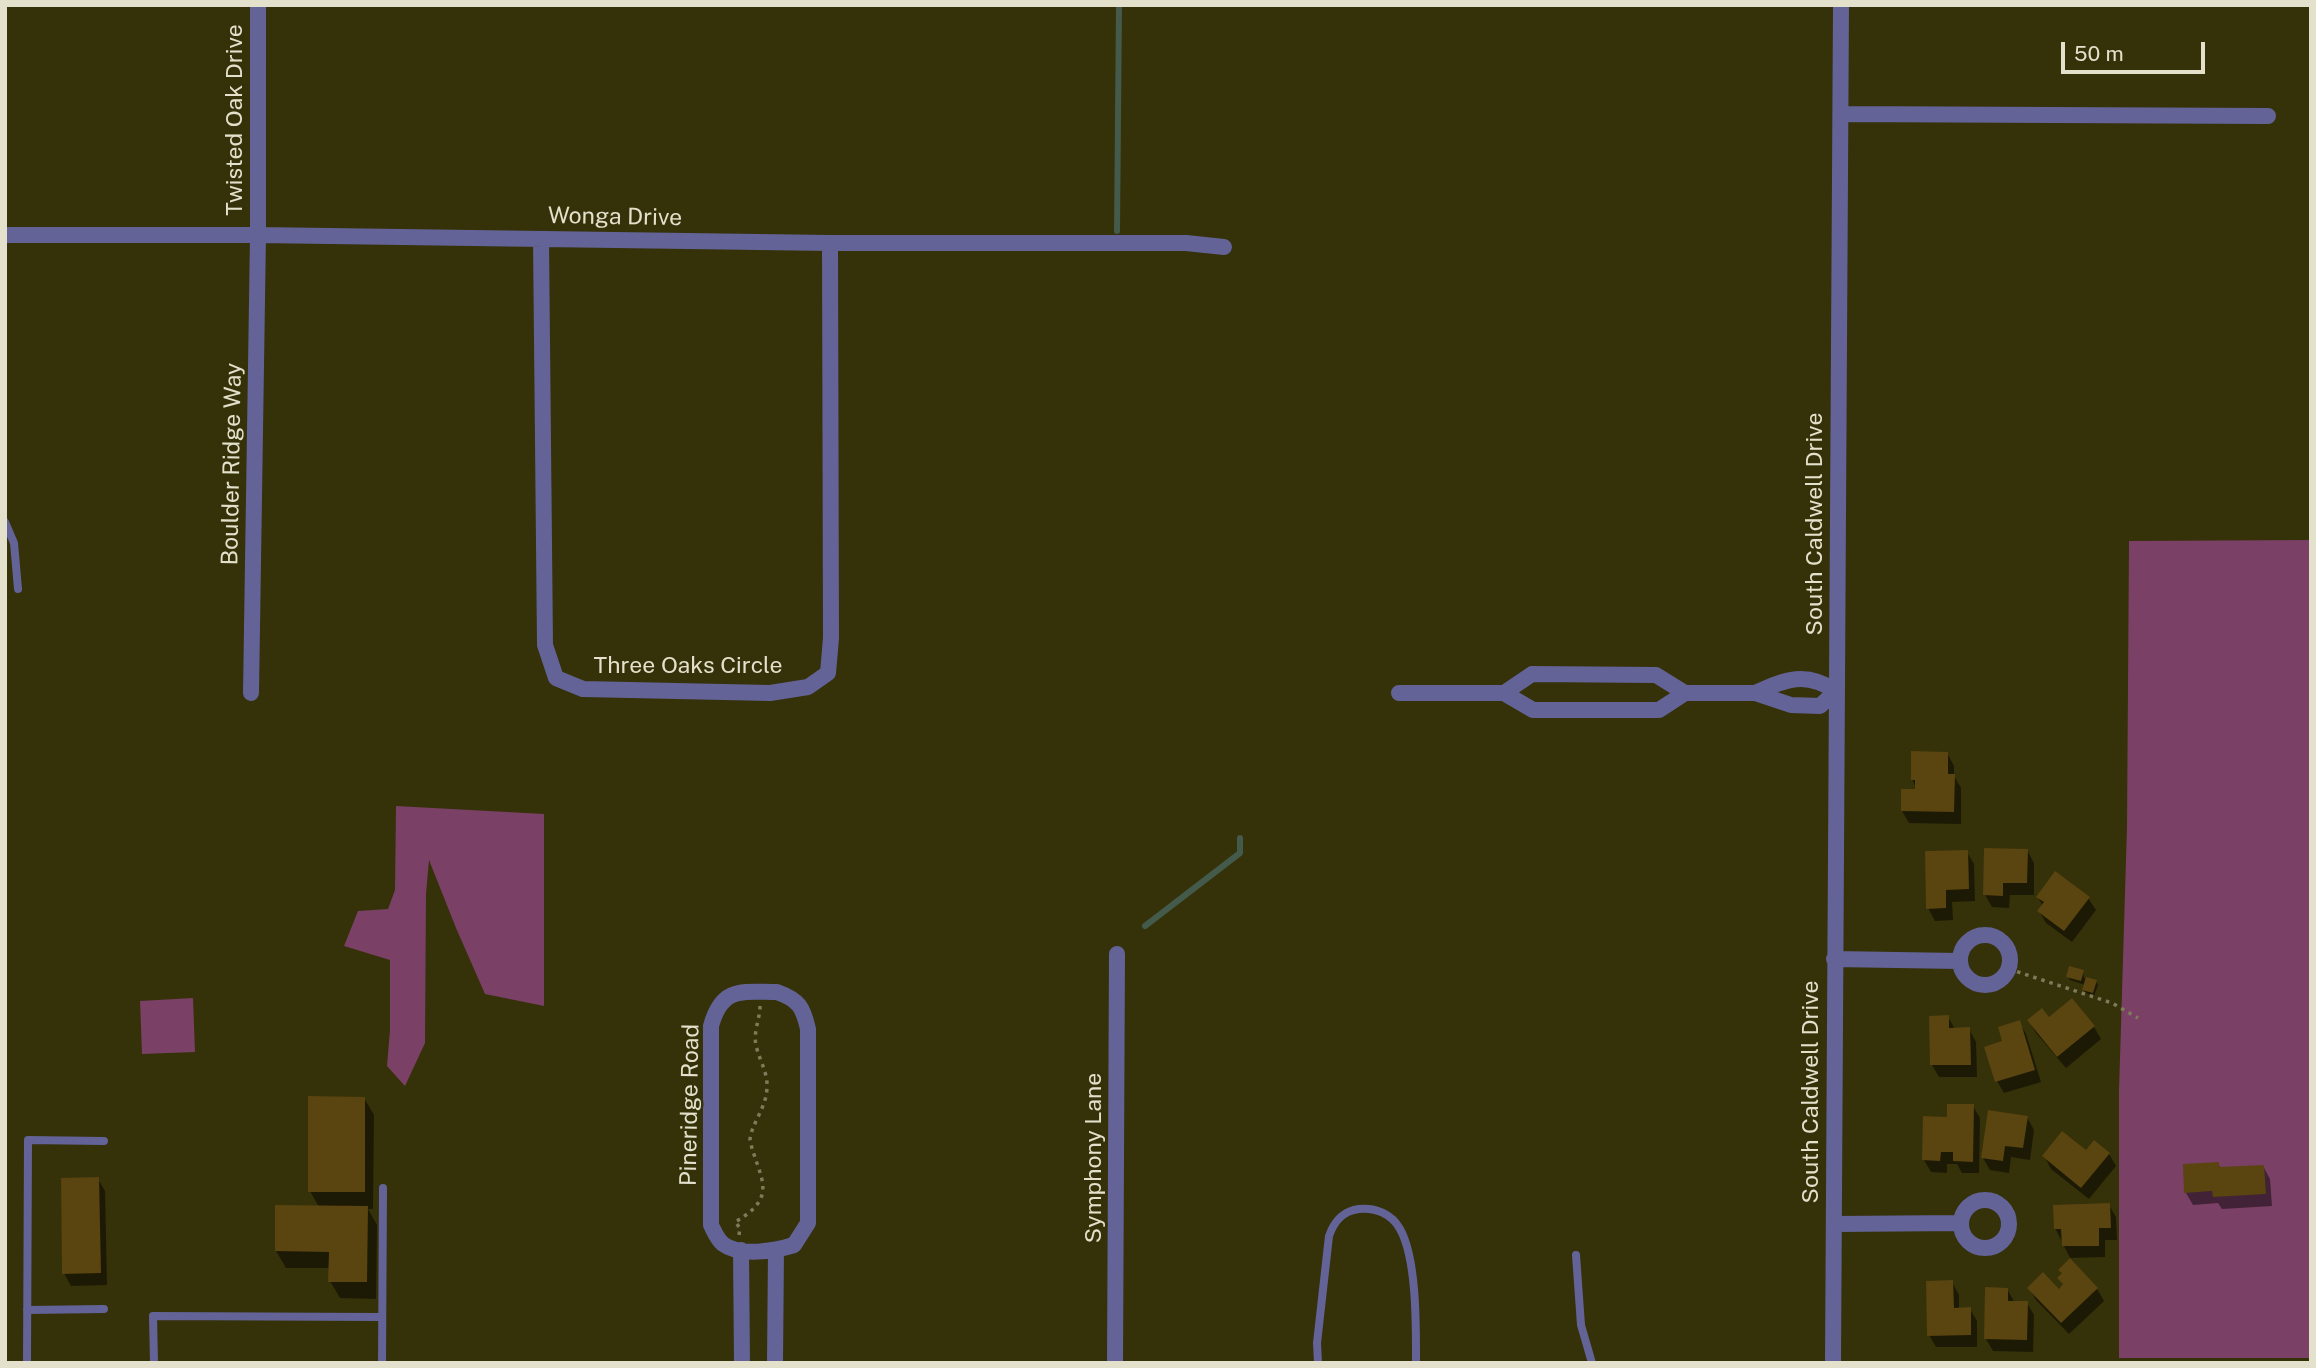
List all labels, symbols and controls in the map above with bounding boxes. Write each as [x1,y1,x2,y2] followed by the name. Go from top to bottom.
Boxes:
[221,24,249,216] street label: Twisted Oak Drive
[2064,28,2208,72] scale bar
[2074,41,2124,66] text: 50 m
[548,202,682,232] street label: Wonga Drive
[216,362,248,566] street label: Boulder Ridge Way
[1801,413,1829,635] street label: South Caldwell Drive
[594,652,782,680] street label: Three Oaks Circle
[1797,981,1825,1203] street label: South Caldwell Drive
[675,1024,705,1186] street label: Pineridge Road
[1080,1073,1108,1243] street label: Symphony Lane

